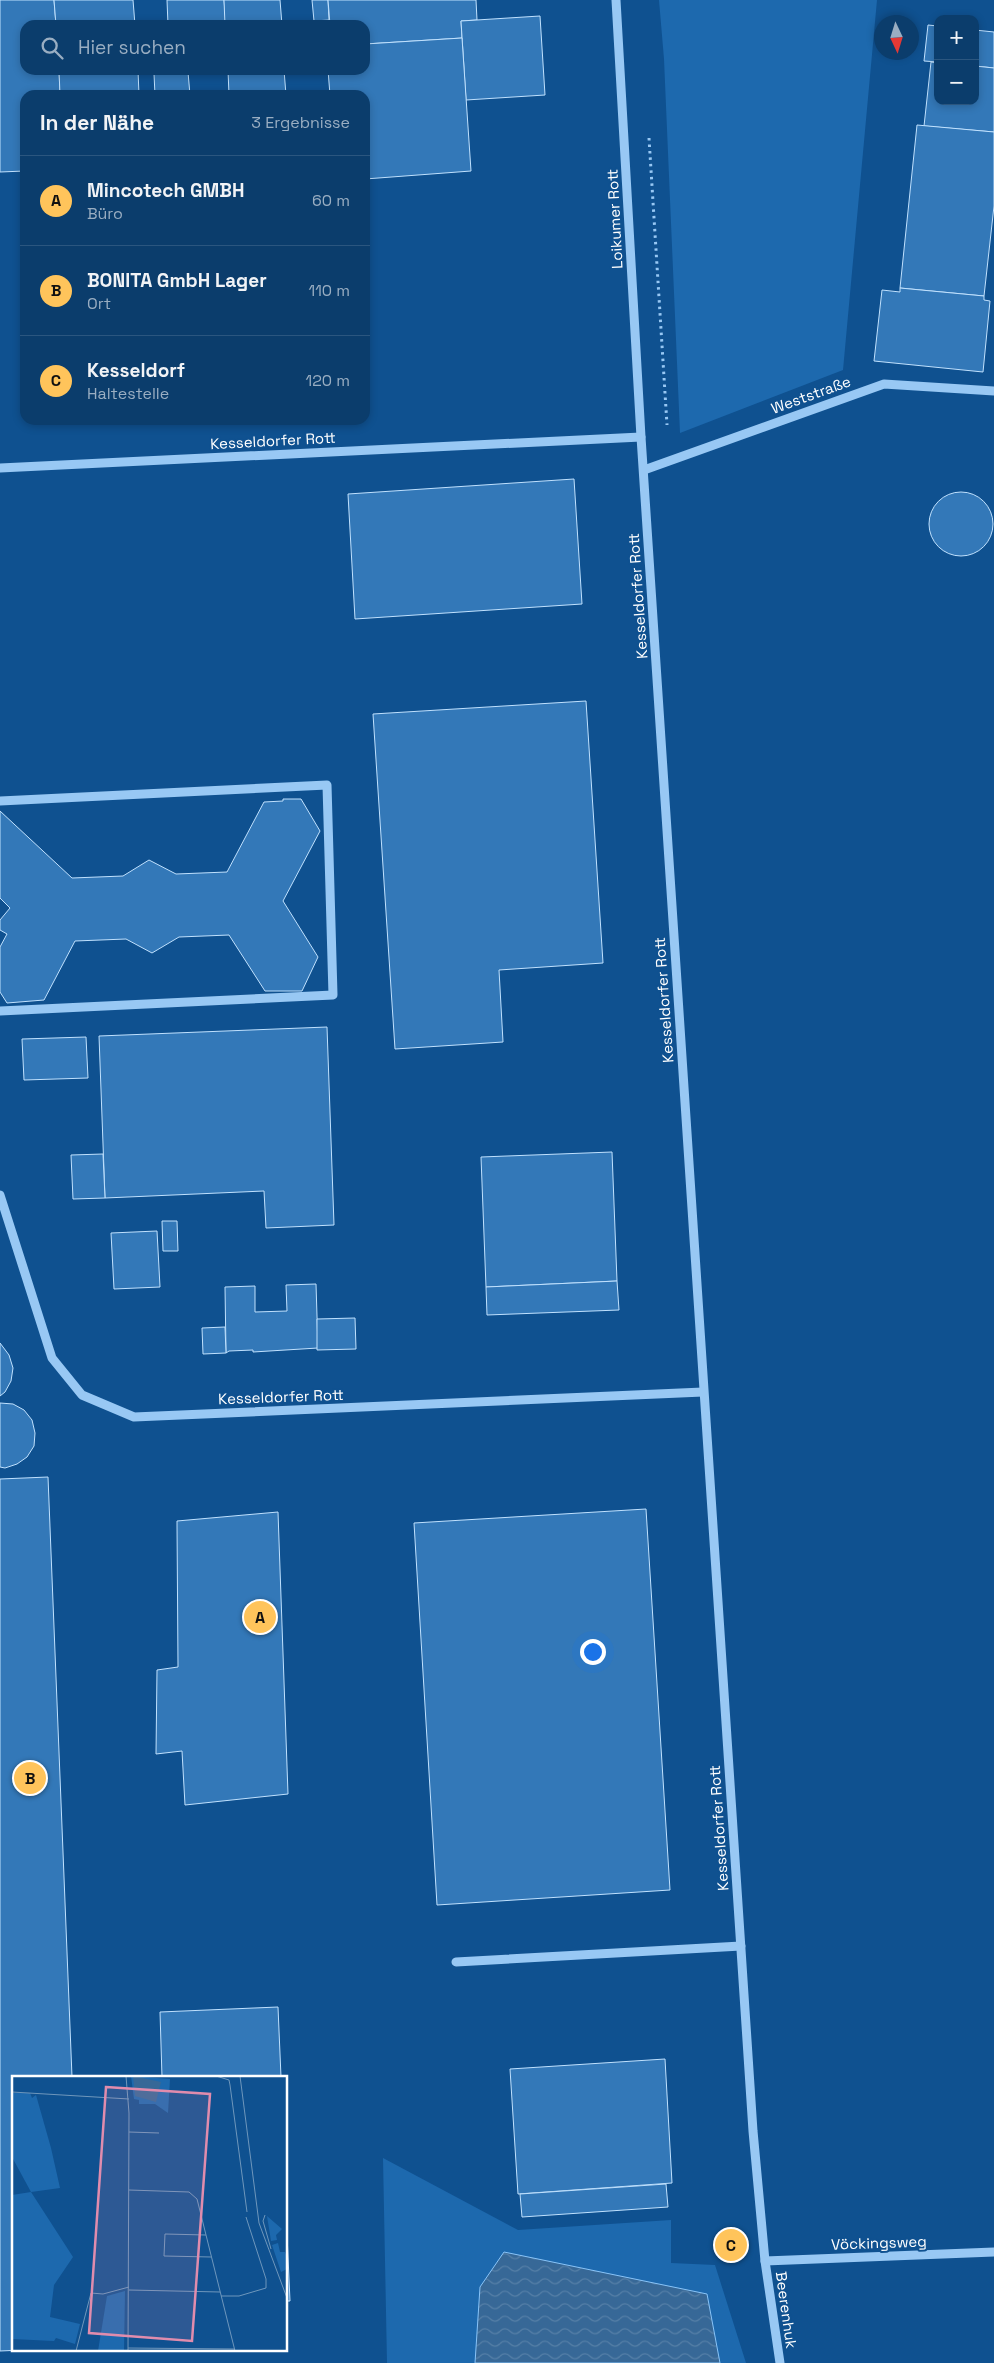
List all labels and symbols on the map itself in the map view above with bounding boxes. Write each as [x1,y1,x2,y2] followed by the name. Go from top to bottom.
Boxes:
[874,15,919,60] north arrow
[602,168,627,270] street label: Loikumer Rott
[768,371,853,418] street label: Weststraße
[210,428,337,453] street label: Kesseldorfer Rott
[624,532,651,659] street label: Kesseldorfer Rott
[650,936,677,1063] street label: Kesseldorfer Rott
[218,1385,344,1408] street label: Kesseldorfer Rott
[244,1598,276,1636] pin: A
[580,1639,606,1665] your location
[14,1759,46,1797] pin: B
[705,1764,732,1891] street label: Kesseldorfer Rott
[12,2076,288,2350] inset map
[715,2226,747,2264] pin: C
[831,2231,927,2254] street label: Vöckingsweg
[772,2270,801,2350] street label: Beerenhuk

